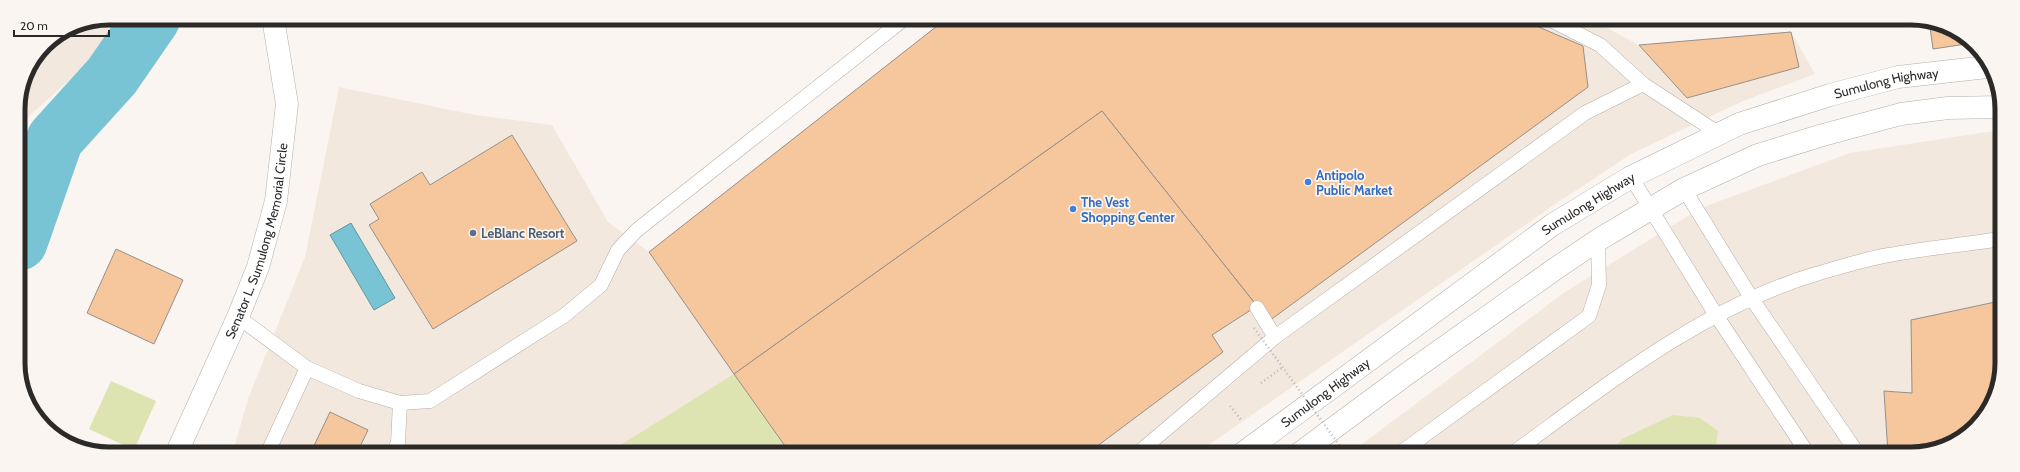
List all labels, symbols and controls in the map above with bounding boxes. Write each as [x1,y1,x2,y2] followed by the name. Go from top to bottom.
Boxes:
[14,12,109,38] scale bar
[20,18,48,33] text: 20 m
[1832,64,1940,102] street label: Sumulong Highway
[221,142,291,341] street label: Senator L. Sumulong Memorial Circle
[1316,167,1393,198] place label: Antipolo Public Market
[1538,168,1638,238] street label: Sumulong Highway
[1303,177,1313,187] marker: Antipolo Public Market
[1081,194,1175,225] place label: The Vest Shopping Center
[1068,204,1078,214] marker: The Vest Shopping Center
[481,225,565,241] place label: LeBlanc Resort
[468,228,478,238] marker: LeBlanc Resort
[1277,354,1373,431] street label: Sumulong Highway

